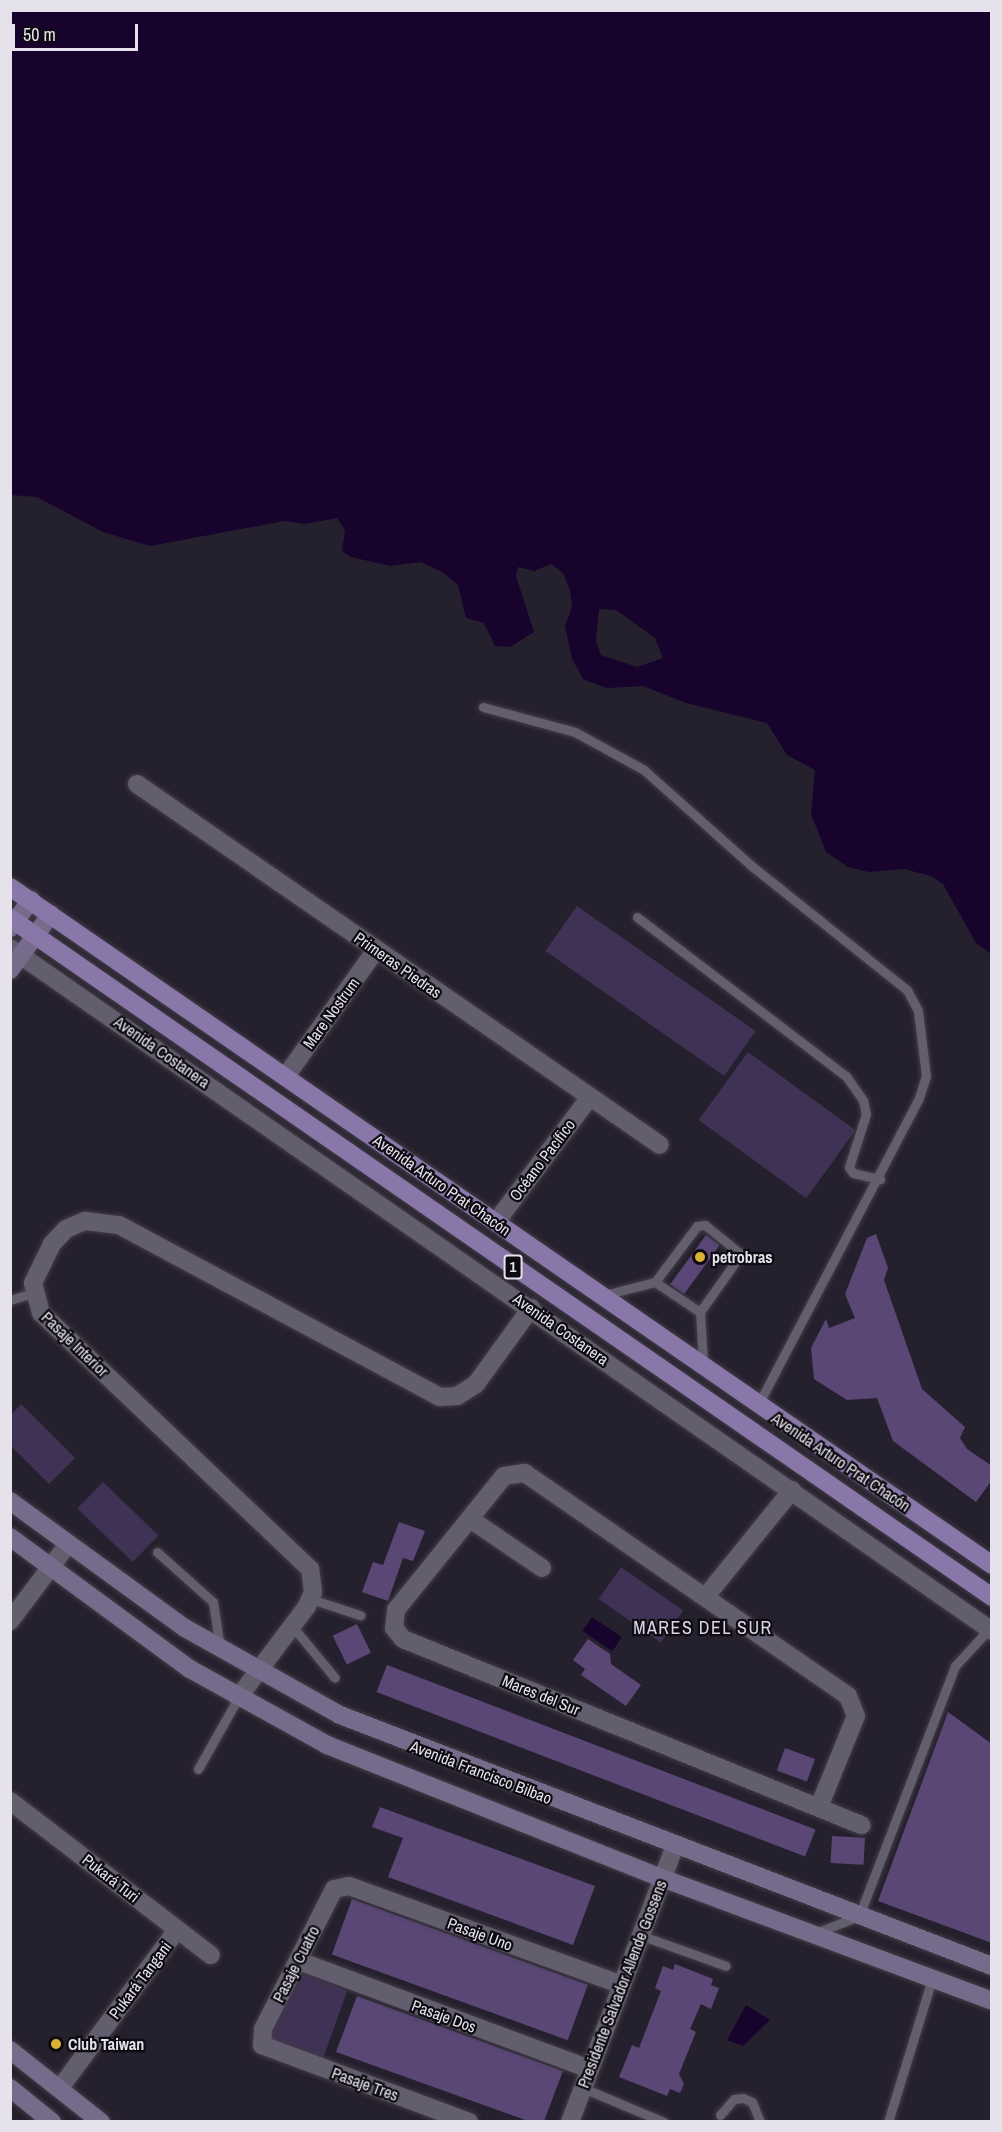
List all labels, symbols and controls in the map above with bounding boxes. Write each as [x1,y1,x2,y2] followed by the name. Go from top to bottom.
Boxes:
[15,12,141,50] scale bar
[23,22,56,47] text: 50 m
[351,928,445,1002] street label: Primeras Piedras
[299,974,363,1052] street label: Mare Nostrum
[111,1012,213,1092] street label: Avenida Costanera
[505,1115,579,1205] street label: Océano Pacífico
[369,1130,515,1240] street label: Avenida Arturo Prat Chacón
[712,1247,773,1267] place label: petrobras
[693,1250,707,1264] marker: petrobras
[502,1255,524,1279] road number: 1
[510,1289,612,1369] street label: Avenida Costanera
[38,1307,112,1381] street label: Pasaje Interior
[768,1408,914,1516] street label: Avenida Arturo Prat Chacón
[633,1617,773,1639] district label: MARES DEL SUR
[500,1671,582,1719] street label: Mares del Sur
[408,1736,554,1808] street label: Avenida Francisco Bilbao
[79,1850,143,1906] street label: Pukará Turi
[573,1877,671,2091] street label: Presidente Salvador Allende Gossens
[445,1913,515,1955] street label: Pasaje Uno
[269,1923,323,2005] street label: Pasaje Cuatro
[105,1937,175,2023] street label: Pukará Tangani
[409,1996,479,2036] street label: Pasaje Dos
[68,2034,144,2054] place label: Club Taiwan
[49,2037,63,2051] marker: Club Taiwan
[329,2063,401,2105] street label: Pasaje Tres

